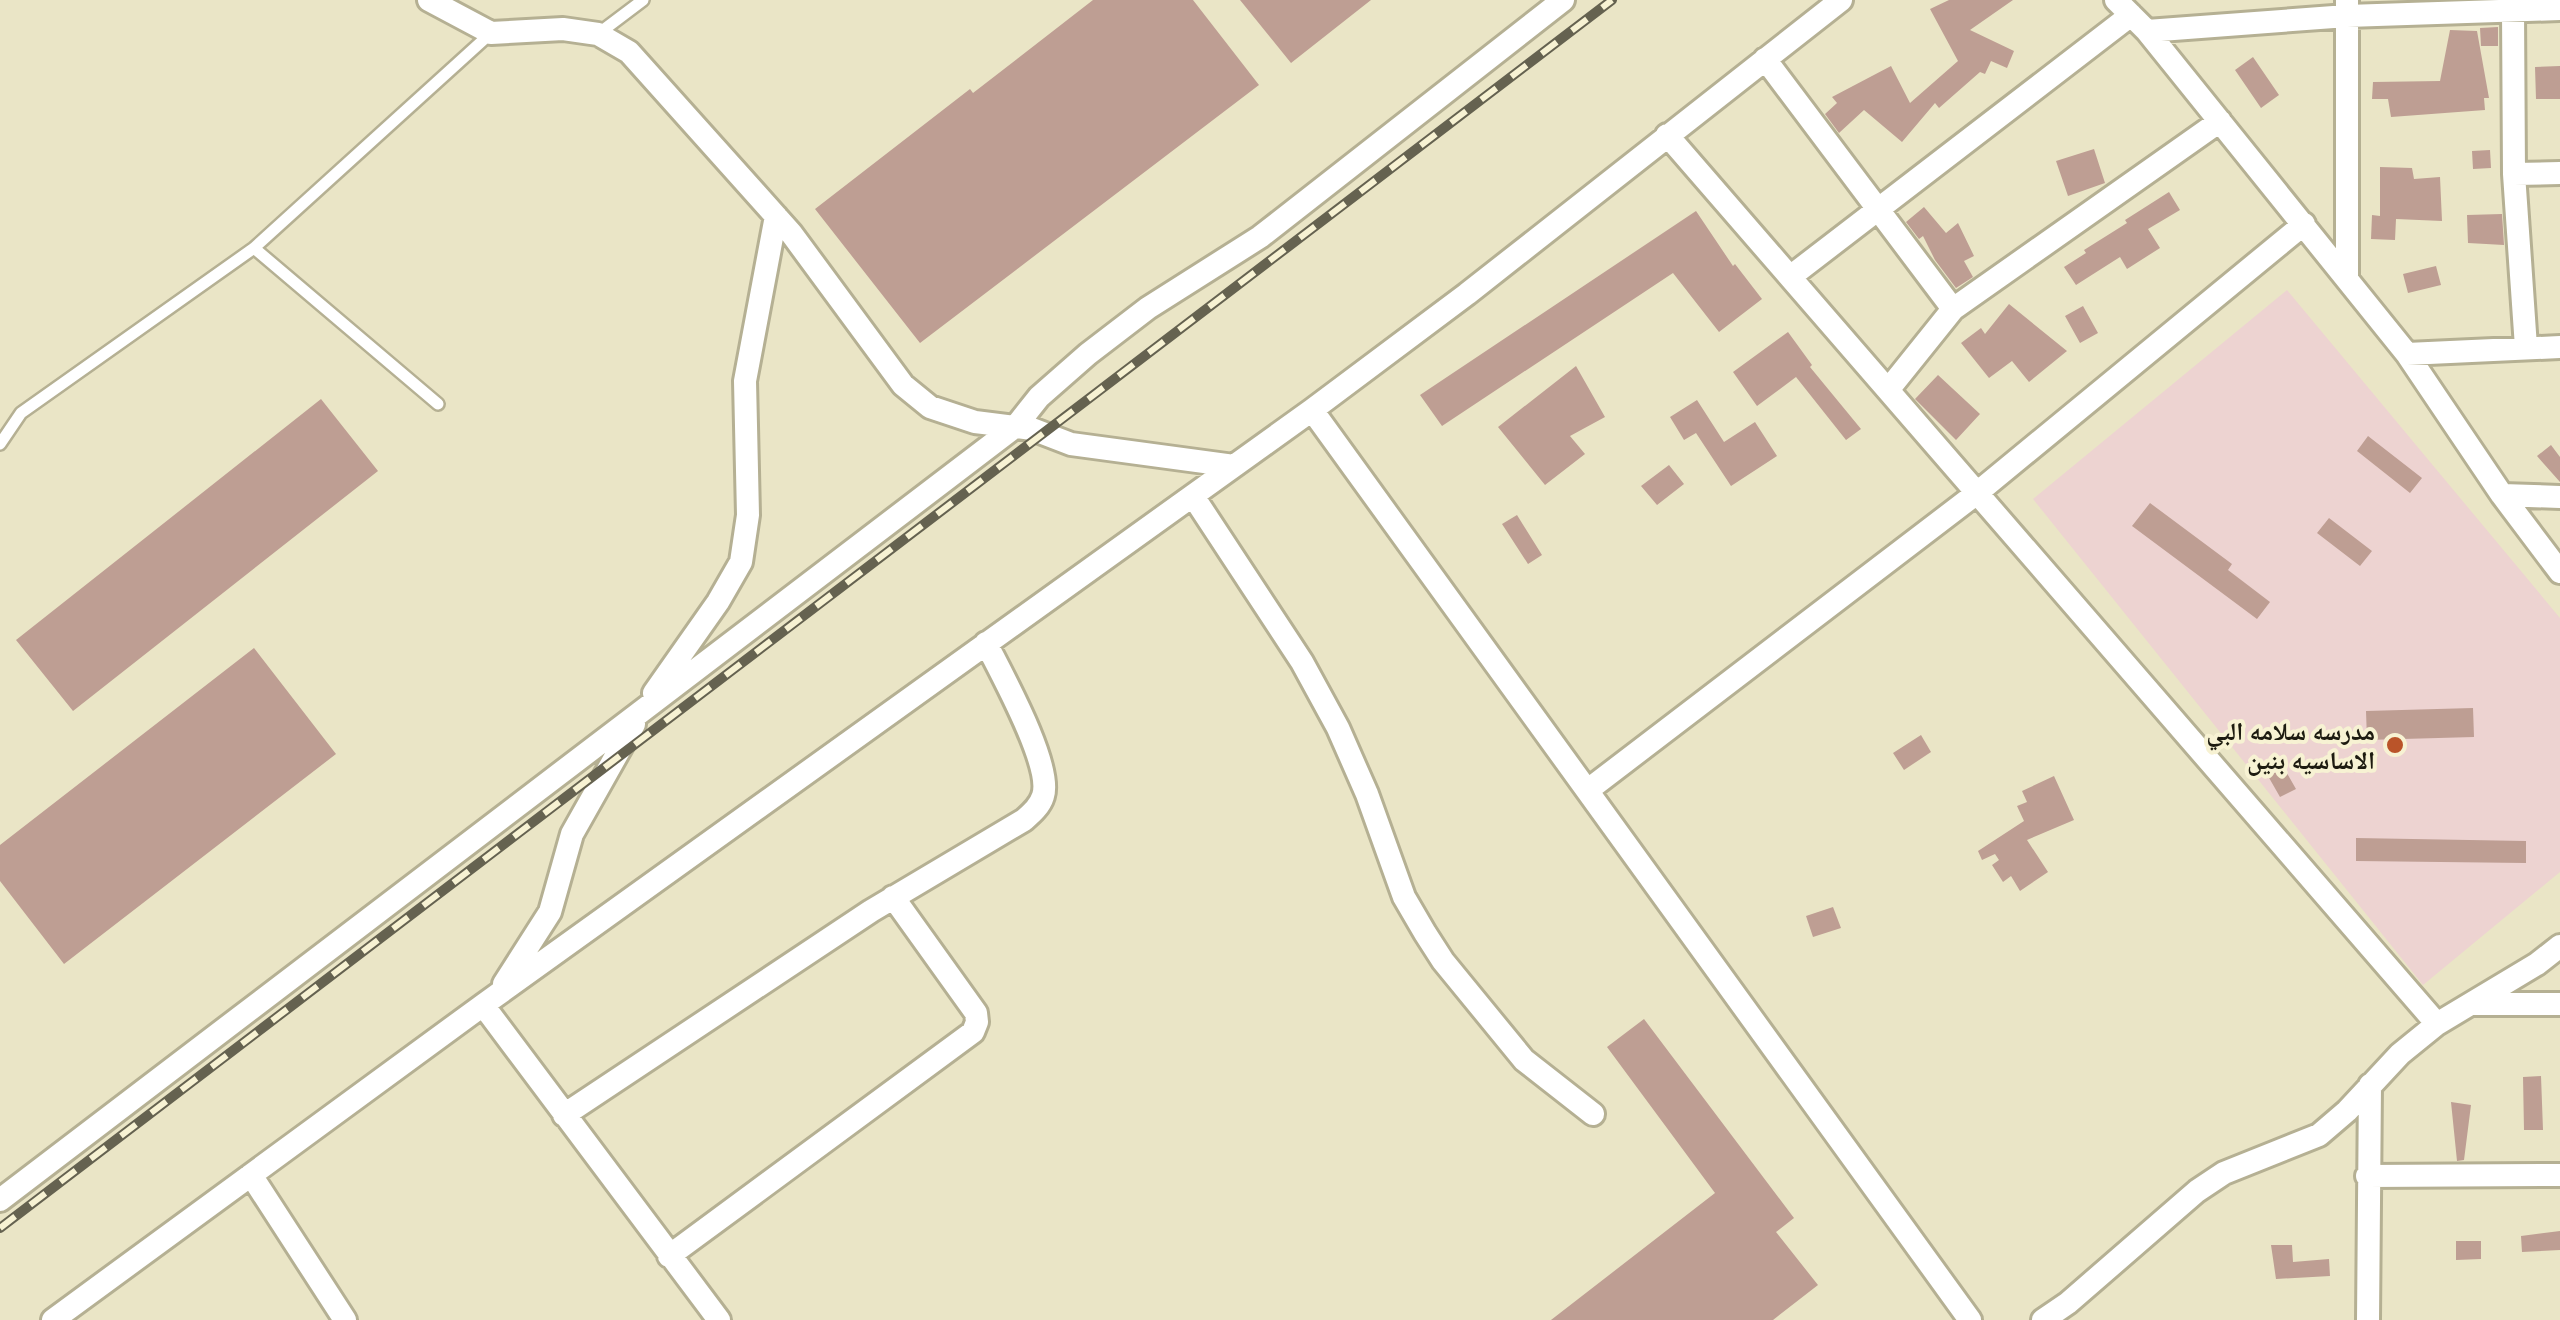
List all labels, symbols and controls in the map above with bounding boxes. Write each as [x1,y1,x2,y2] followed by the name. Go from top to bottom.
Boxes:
[2206,717,2375,776] place label: مدرسه سلامه البي الاساسيه بنين
[2384,734,2406,756] marker: مدرسه سلامه البي الاساسيه بنين

